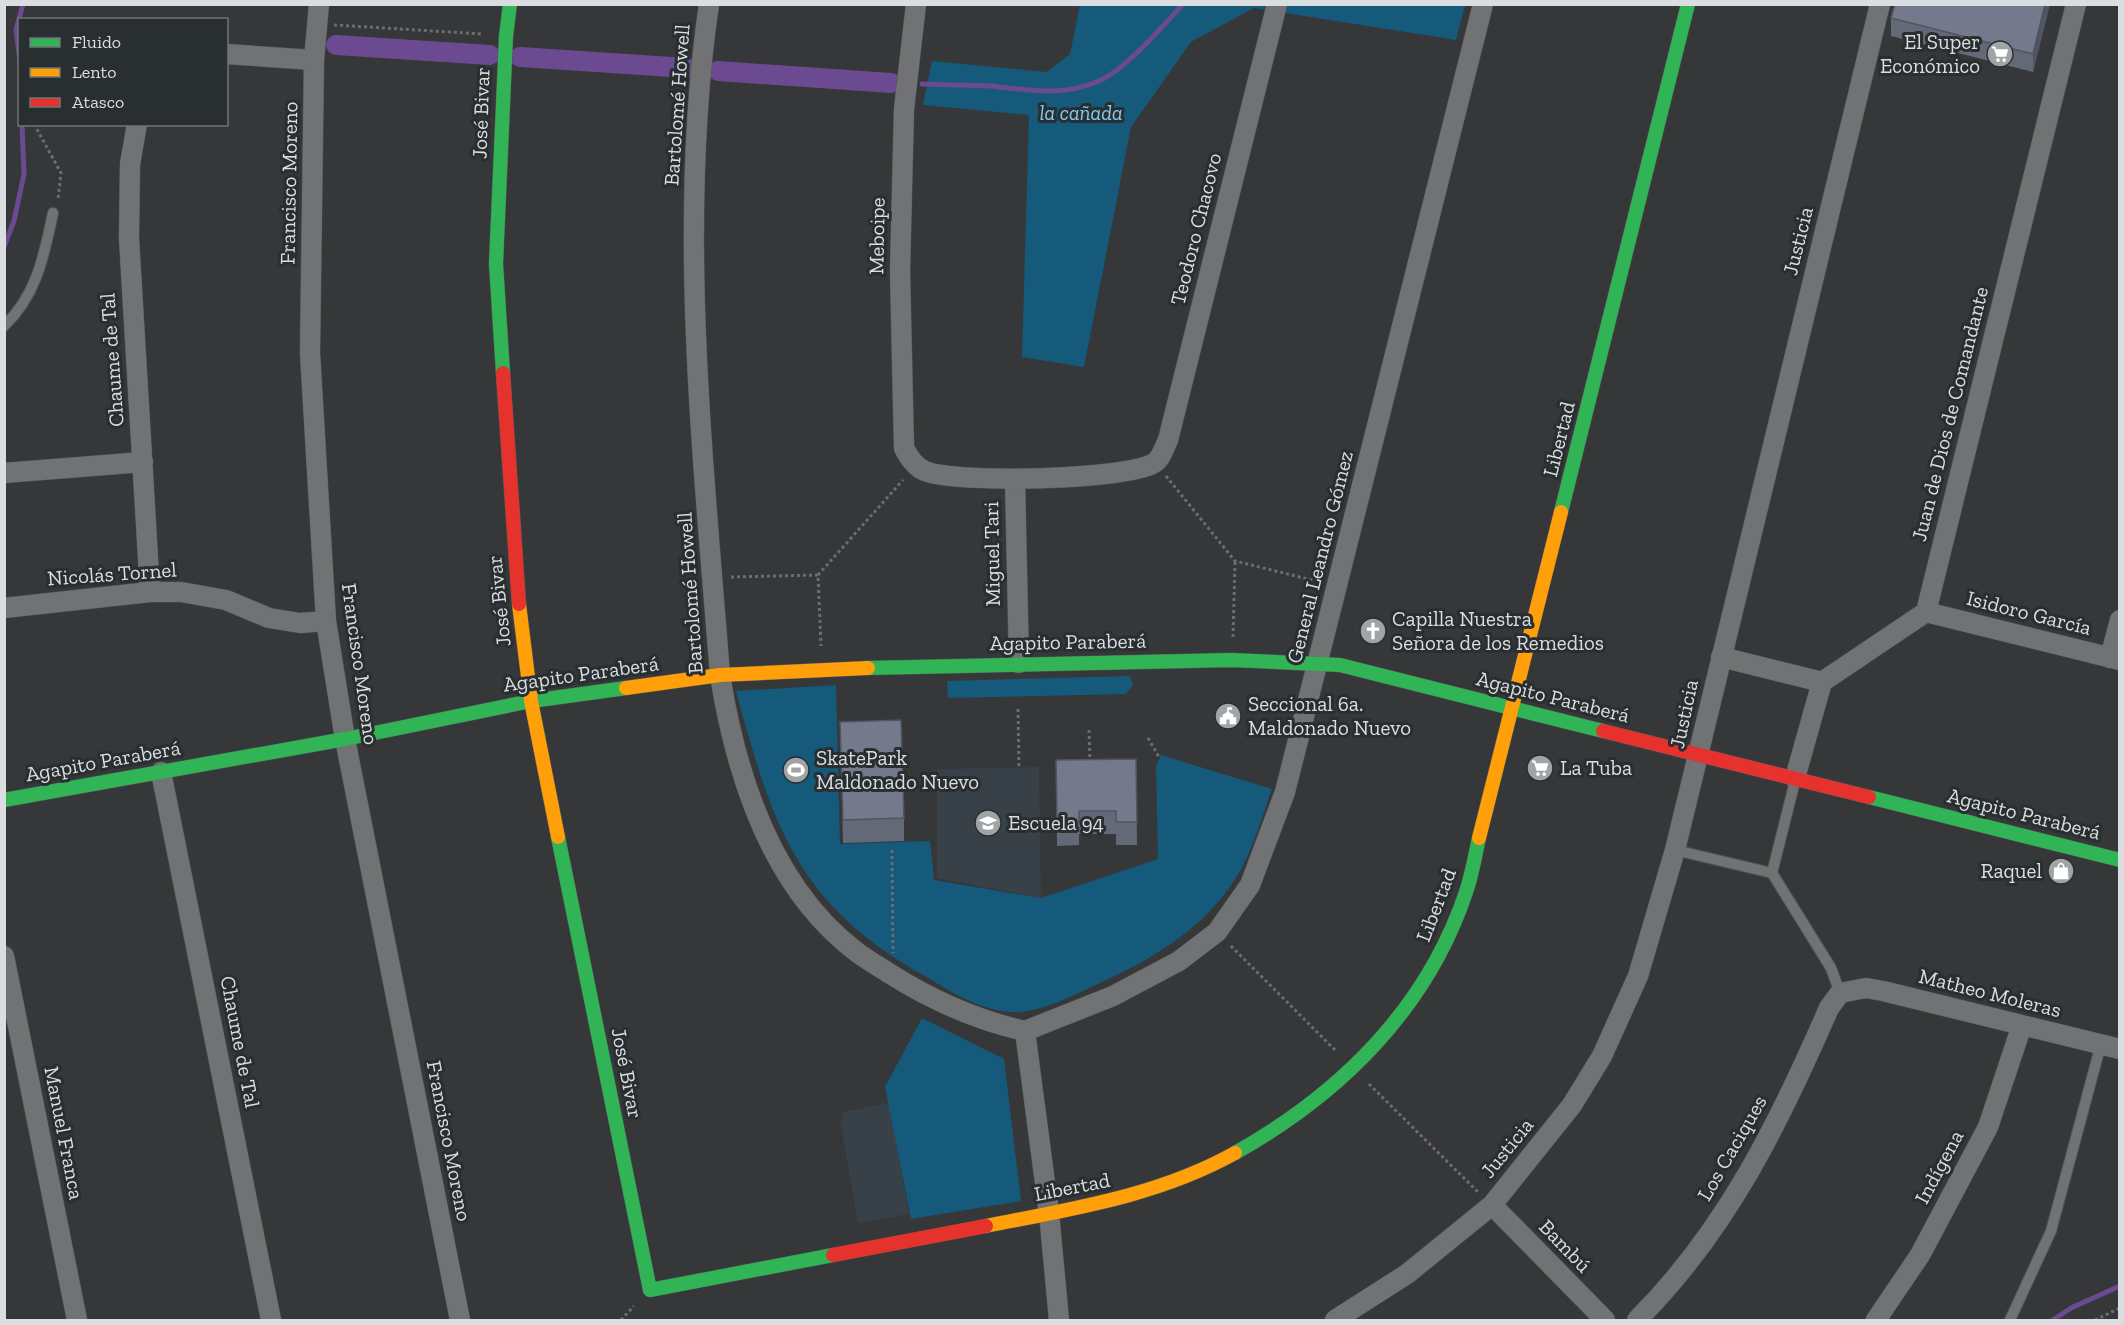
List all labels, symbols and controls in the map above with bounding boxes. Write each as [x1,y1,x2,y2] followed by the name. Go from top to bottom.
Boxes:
[18,18,228,126] legend
[658,23,695,187] street label: Bartolomé Howell
[1880,29,1980,78] place label: El Super Económico
[72,31,121,53] text: Fluido
[1985,39,2015,69] supermarket icon: El Super Económico
[72,61,117,83] text: Lento
[466,67,495,159] street label: José Bivar
[72,91,124,113] text: Atasco
[1040,100,1123,125] park label: la cañada
[275,101,302,265] street label: Francisco Moreno
[1165,150,1226,307] street label: Teodoro Chacovo
[863,197,890,275] street label: Meboipe
[1777,204,1818,278] street label: Justicia
[1906,284,1993,544] street label: Juan de Dios de Comandante
[94,292,129,428] street label: Chaume de Tal
[1537,398,1580,479] street label: Libertad
[1281,448,1358,666] street label: General Leandro Gómez
[978,501,1005,607] street label: Miguel Tari
[671,511,708,675] street label: Bartolomé Howell
[481,554,516,648] street label: José Bivar
[46,556,178,590] street label: Nicolás Tornel
[337,581,384,746] street label: Francisco Moreno
[1964,585,2094,640] street label: Isidoro García
[1392,606,1604,655] place label: Capilla Nuestra Señora de los Remedios
[1358,616,1388,646] church icon: Capilla Nuestra Señora de los Remedios
[989,628,1147,655] street label: Agapito Paraberá
[502,650,660,697] street label: Agapito Paraberá
[1474,665,1632,728] street label: Agapito Paraberá
[1664,677,1703,751] street label: Justicia
[1248,691,1411,740] place label: Seccional 6a. Maldonado Nuevo
[1213,701,1243,731] public building icon: Seccional 6a. Maldonado Nuevo
[24,735,182,786] street label: Agapito Paraberá
[816,745,979,794] place label: SkatePark Maldonado Nuevo
[1525,753,1555,783] supermarket icon: La Tuba
[781,755,811,785] sports icon: SkatePark Maldonado Nuevo
[1560,755,1632,780] place label: La Tuba
[1945,782,2103,845] street label: Agapito Paraberá
[973,808,1003,838] school or university icon: Escuela 94
[1008,810,1104,835] place label: Escuela 94
[2046,856,2076,886] shop icon: Raquel
[1980,858,2042,883] place label: Raquel
[1410,864,1461,945] street label: Libertad
[1916,963,2064,1022] street label: Matheo Moleras
[215,974,266,1110] street label: Chaume de Tal
[606,1026,649,1120] street label: José Bivar
[422,1058,477,1223] street label: Francisco Moreno
[39,1064,90,1202] street label: Manuel Franca
[1691,1091,1772,1205] street label: Los Caciques
[1475,1113,1538,1183] street label: Justicia
[1909,1126,1968,1208] street label: Indígena
[1032,1167,1112,1206] street label: Libertad
[1534,1214,1597,1277] street label: Bambú

